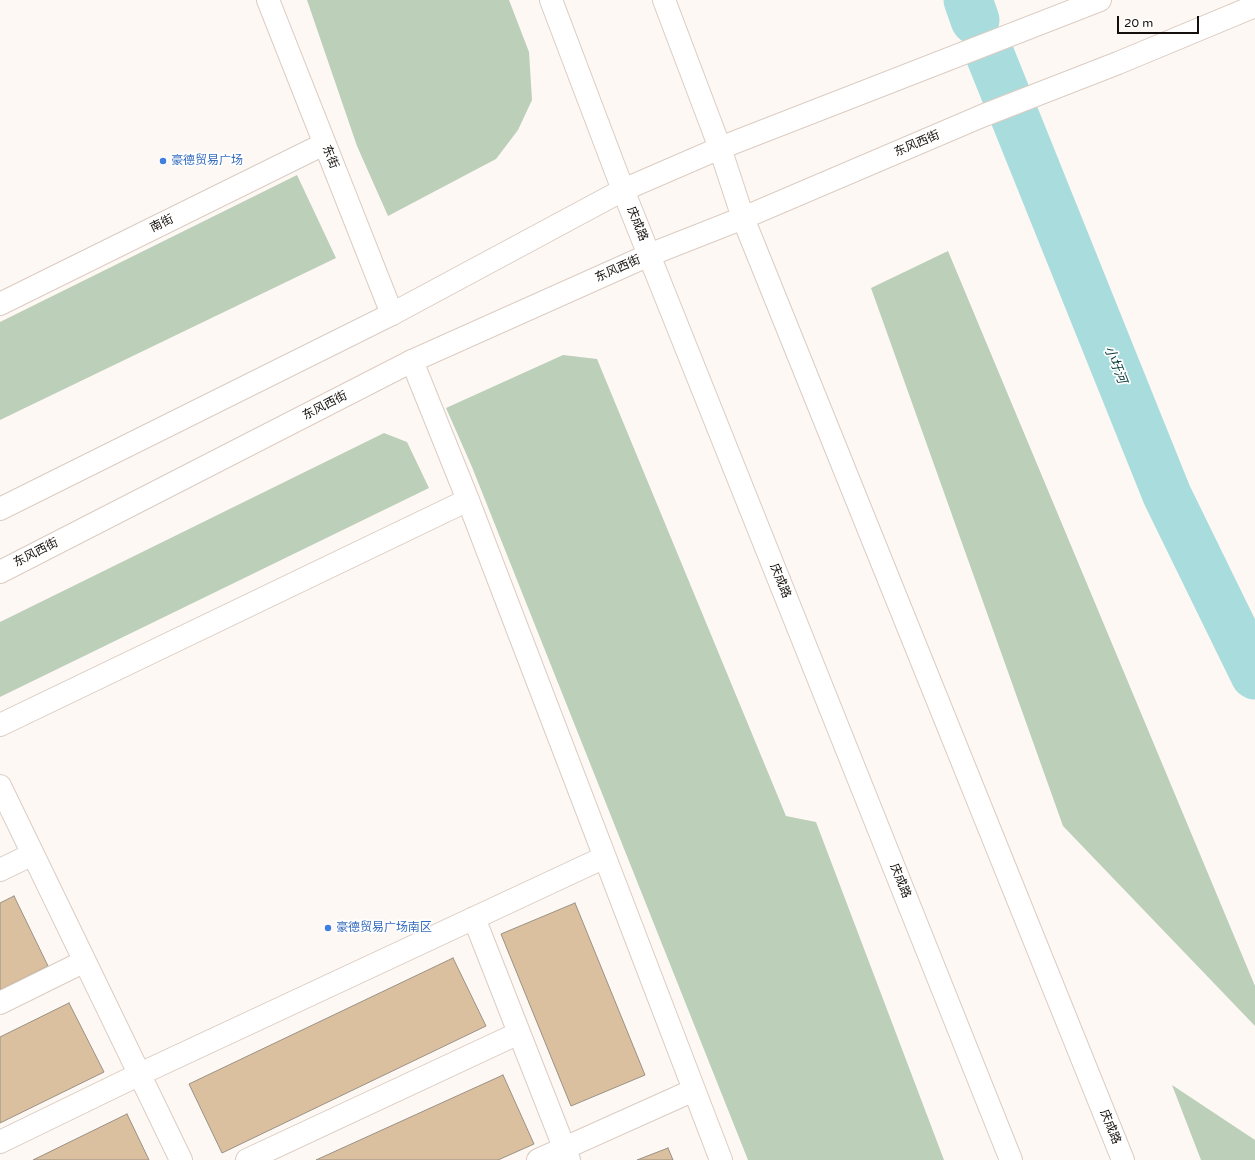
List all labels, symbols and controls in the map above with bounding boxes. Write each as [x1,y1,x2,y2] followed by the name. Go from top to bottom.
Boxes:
[1119,8,1201,34] scale bar
[1124,16,1153,30] text: 20 m
[892,128,942,160] street label: 东风西街
[319,143,341,171] street label: 东街
[171,154,243,168] place label: 豪德贸易广场
[158,156,168,166] marker: 豪德贸易广场
[624,205,650,243] street label: 庆成路
[148,212,176,236] street label: 南街
[593,253,643,285] street label: 东风西街
[1100,344,1130,386] water label: 小圩河
[300,389,350,423] street label: 东风西街
[11,536,61,570] street label: 东风西街
[767,562,793,600] street label: 庆成路
[887,862,913,900] street label: 庆成路
[336,921,432,935] place label: 豪德贸易广场南区
[323,923,333,933] marker: 豪德贸易广场南区
[1097,1108,1123,1146] street label: 庆成路

